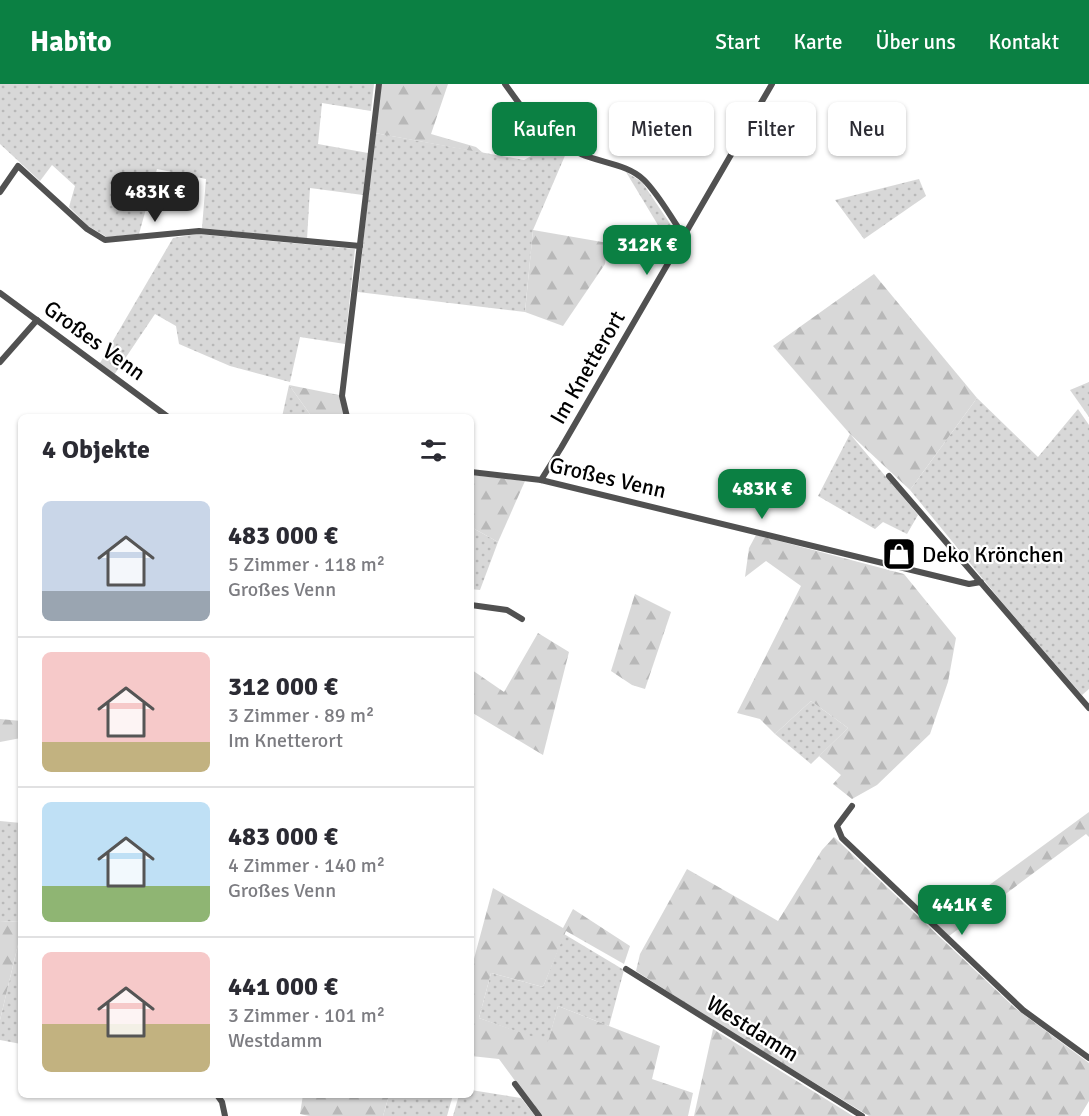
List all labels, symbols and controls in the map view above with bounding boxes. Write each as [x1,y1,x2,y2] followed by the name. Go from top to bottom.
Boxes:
[30,25,112,59] text: Habito
[715,29,760,55] text: Start
[793,29,842,55] text: Karte
[875,29,956,55] text: Über uns
[989,29,1059,55] text: Kontakt
[492,102,597,156] chip: Kaufen
[609,102,714,156] chip: Mieten
[726,102,816,156] chip: Filter
[828,102,906,156] chip: Neu
[106,172,204,223] pin: 483K €
[125,179,185,204] text: 483K €
[598,225,696,276] pin: 312K €
[617,232,677,257] text: 312K €
[39,295,151,386] street label: Großes Venn
[544,305,631,429] street label: Im Knetterort
[42,434,150,466] text: 4 Objekte
[417,434,450,467] icon: filters
[547,451,669,504] street label: Großes Venn
[713,469,811,520] pin: 483K €
[732,476,792,501] text: 483K €
[228,520,338,552] text: 483 000 €
[90,525,162,597] icon: home
[881,536,917,572] shop icon: Deko Krönchen
[922,541,1064,568] place label: Deko Krönchen
[228,552,385,577] text: 5 Zimmer · 118 m²
[228,577,336,602] text: Großes Venn
[228,671,338,703] text: 312 000 €
[90,676,162,748] icon: home
[228,703,374,728] text: 3 Zimmer · 89 m²
[228,728,343,753] text: Im Knetterort
[228,821,338,853] text: 483 000 €
[90,826,162,898] icon: home
[228,853,385,878] text: 4 Zimmer · 140 m²
[228,878,336,903] text: Großes Venn
[913,885,1011,936] pin: 441K €
[932,892,992,917] text: 441K €
[228,971,338,1003] text: 441 000 €
[90,976,162,1048] icon: home
[702,989,804,1067] street label: Westdamm
[228,1003,385,1028] text: 3 Zimmer · 101 m²
[228,1028,323,1053] text: Westdamm

